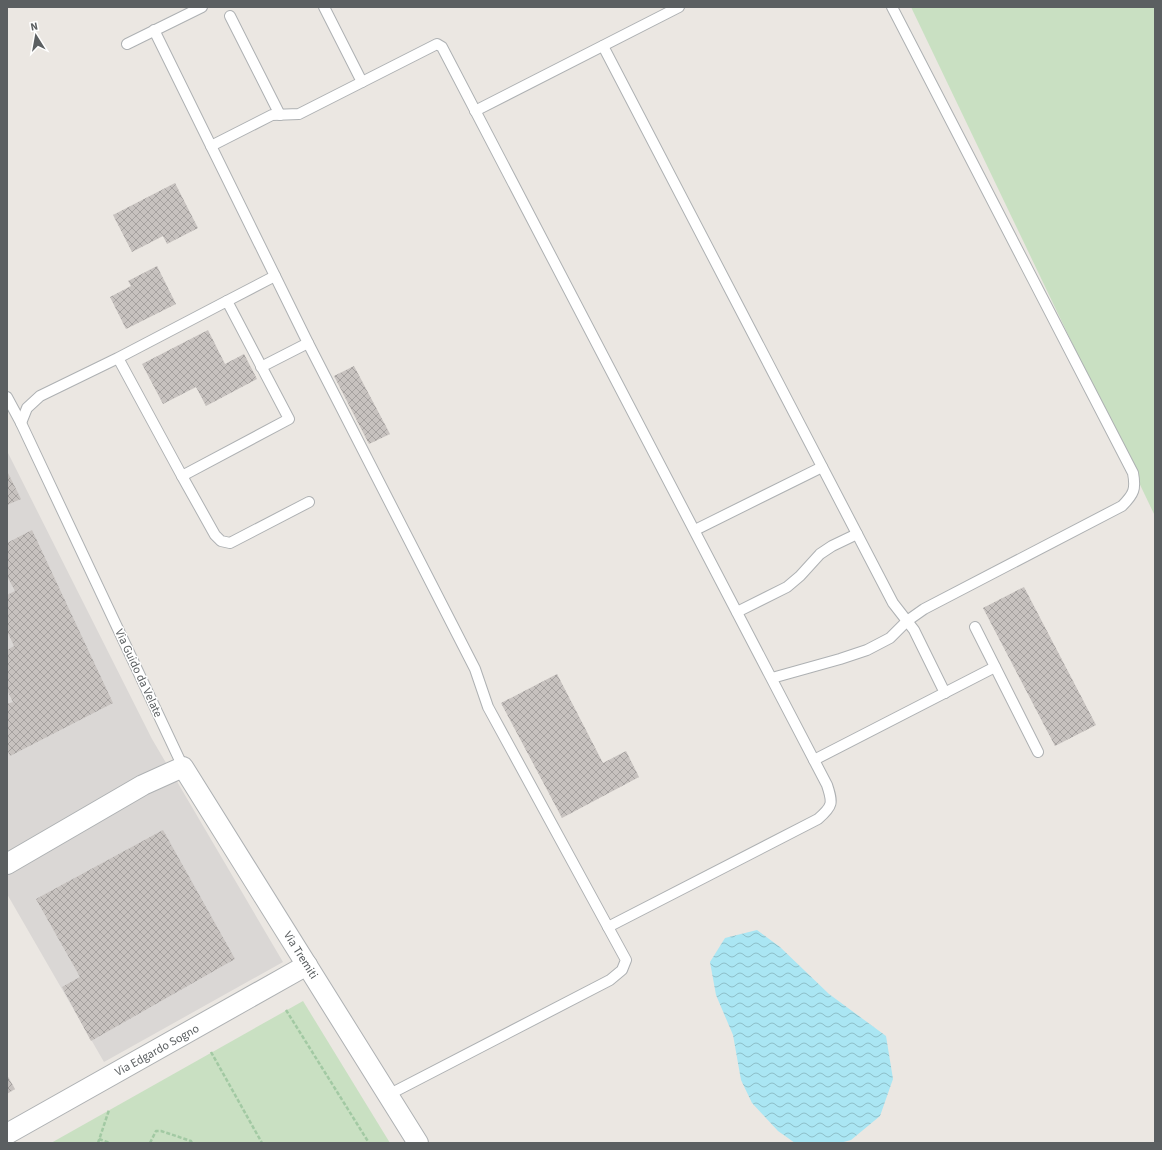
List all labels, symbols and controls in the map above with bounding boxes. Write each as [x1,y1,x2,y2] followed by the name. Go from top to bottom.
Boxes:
[16,16,56,56] north arrow
[29,19,39,35] text: N
[111,626,167,720] street label: Via Guido da Velate
[279,928,322,982] street label: Via Tremiti
[112,1020,202,1081] street label: Via Edgardo Sogno

